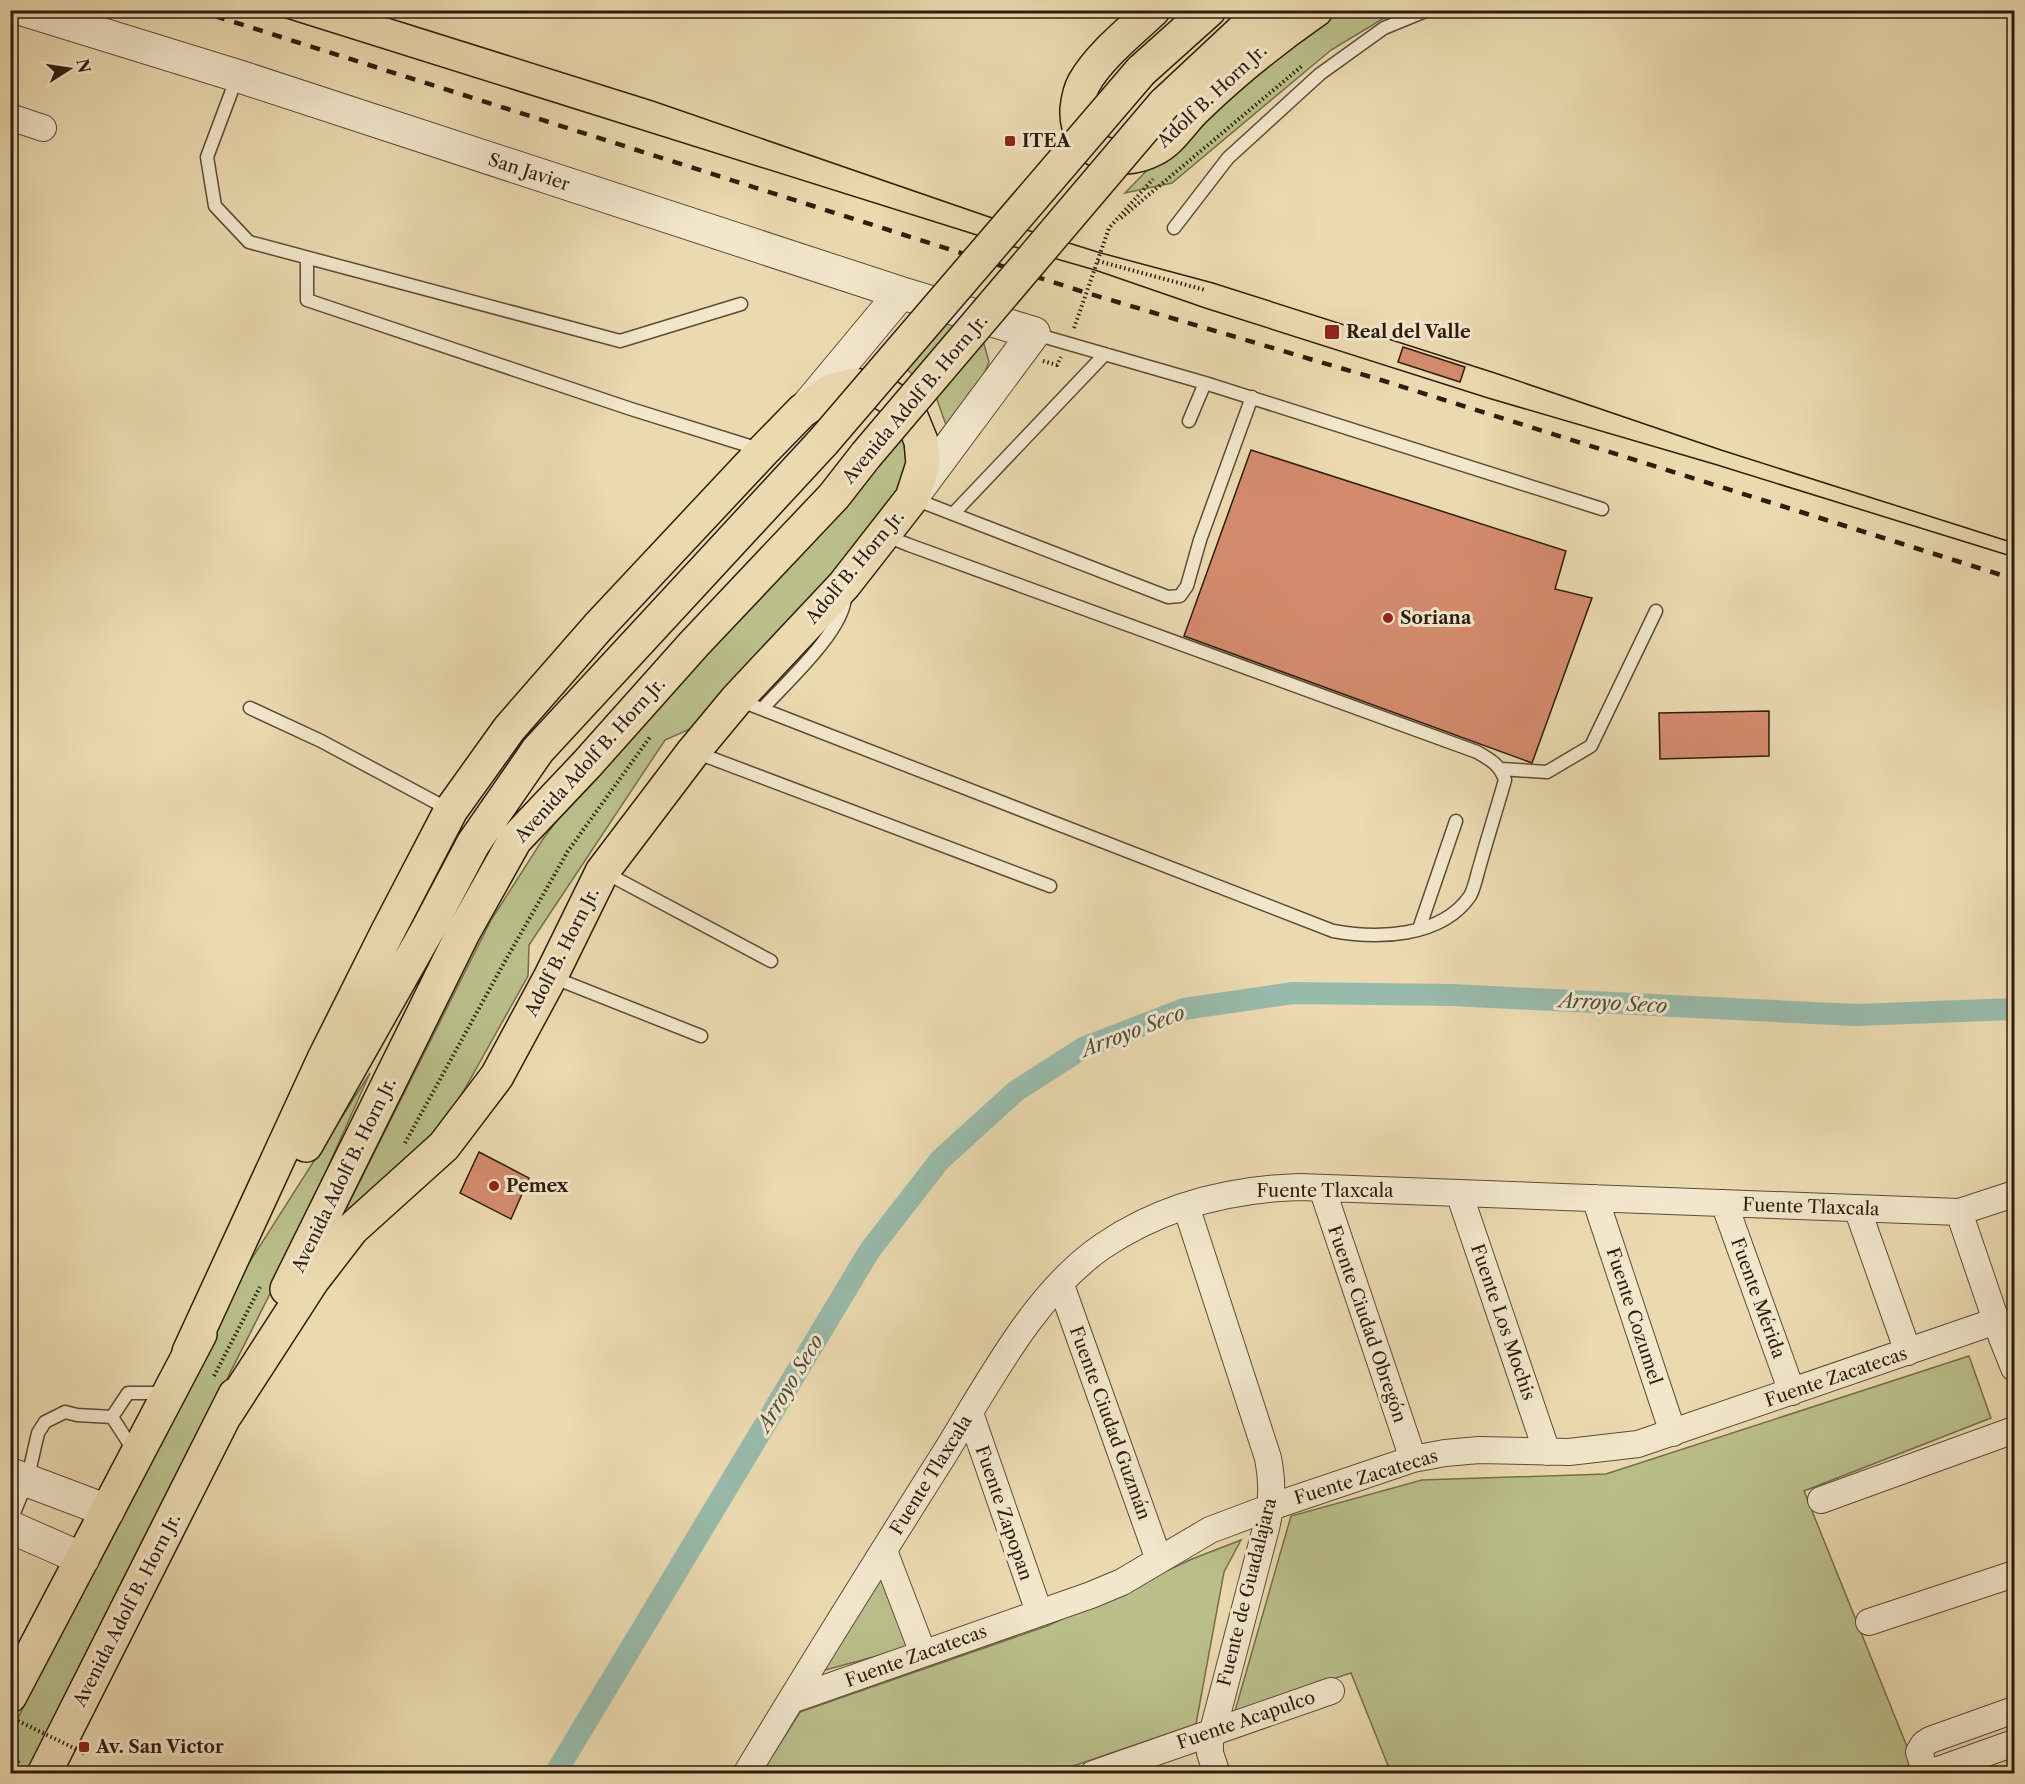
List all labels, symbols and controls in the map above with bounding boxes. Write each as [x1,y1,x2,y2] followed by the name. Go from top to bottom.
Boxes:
[39,39,99,99] north arrow
[1152,40,1271,153] street label: Adolf B. Horn Jr.
[72,57,95,75] text: N
[1022,130,1071,152] place label: ITEA
[1003,134,1017,148] marker: ITEA
[486,149,573,196] street label: San Javier
[837,310,992,489] street label: Avenida Adolf B. Horn Jr.
[1346,321,1471,343] place label: Real del Valle
[1323,323,1341,341] marker: Real del Valle
[800,506,909,629] street label: Adolf B. Horn Jr.
[1400,607,1472,629] place label: Soriana
[1381,611,1395,625] marker: Soriana
[510,673,670,848] street label: Avenida Adolf B. Horn Jr.
[520,884,604,1021] street label: Adolf B. Horn Jr.
[1555,988,1668,1018] water label: Arroyo Seco
[1075,1000,1188,1063] water label: Arroyo Seco
[287,1074,401,1277] street label: Avenida Adolf B. Horn Jr.
[506,1175,569,1197] place label: Pemex
[487,1179,501,1193] marker: Pemex
[1256,1180,1394,1202] street label: Fuente Tlaxcala
[1742,1194,1880,1220] street label: Fuente Tlaxcala
[1323,1223,1411,1425] street label: Fuente Ciudad Obregón
[1726,1235,1790,1362] street label: Fuente Mérida
[1466,1241,1540,1403] street label: Fuente Los Mochis
[1601,1245,1667,1387] street label: Fuente Cozumel
[1065,1323,1155,1523] street label: Fuente Ciudad Guzmán
[750,1330,828,1438] water label: Arroyo Seco
[1762,1342,1910,1412] street label: Fuente Zacatecas
[885,1411,977,1539] street label: Fuente Tlaxcala
[971,1443,1037,1583] street label: Fuente Zapopan
[1291,1445,1441,1509] street label: Fuente Zacatecas
[1213,1495,1281,1688] street label: Fuente de Guadalajara
[68,1510,185,1711] street label: Avenida Adolf B. Horn Jr.
[842,1620,990,1692] street label: Fuente Zacatecas
[1174,1686,1318,1754] street label: Fuente Acapulco
[95,1736,224,1758] place label: Av. San Victor
[77,1740,91,1754] marker: Av. San Victor

